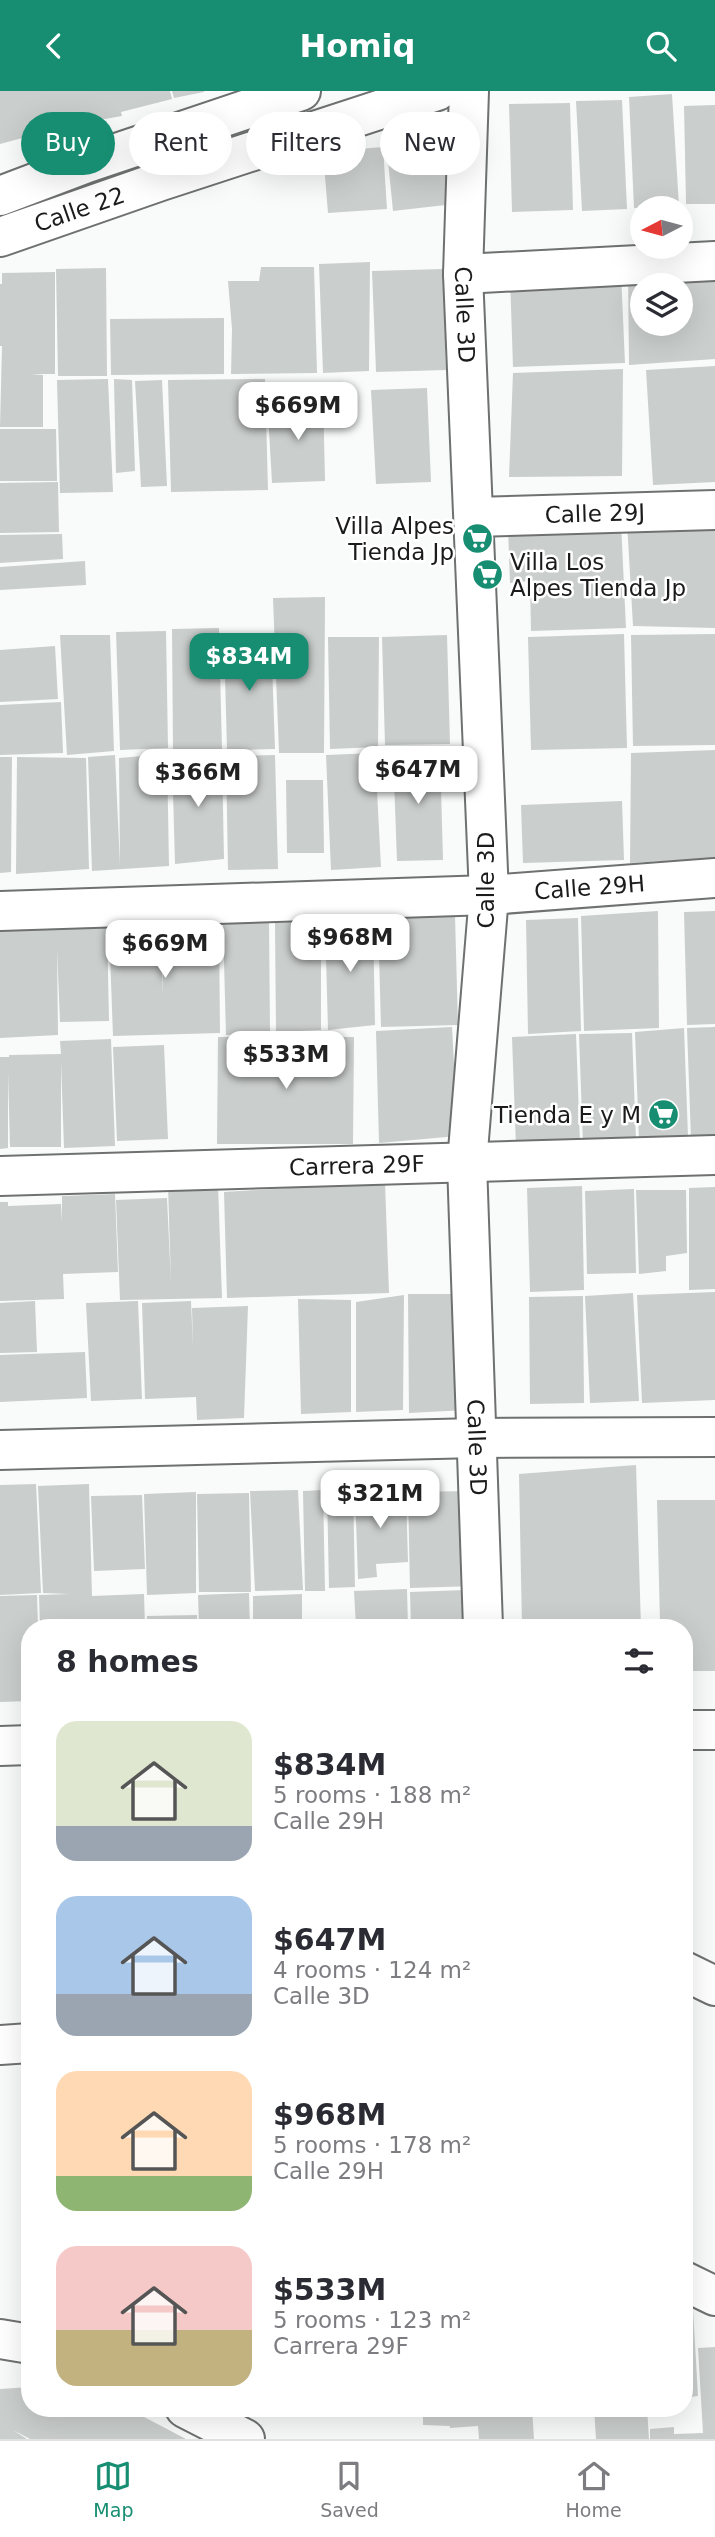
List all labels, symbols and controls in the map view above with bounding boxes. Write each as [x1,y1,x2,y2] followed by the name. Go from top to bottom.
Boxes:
[35,27,73,65] icon: back
[300,27,415,65] text: Homiq
[642,27,680,65] icon: search
[21,112,115,175] chip: Buy
[129,112,232,175] chip: Rent
[246,112,366,175] chip: Filters
[380,112,480,175] chip: New
[31,182,128,237] street label: Calle 22
[630,196,693,259] north arrow
[630,196,693,336] map controls
[450,266,480,364] street label: Calle 3D
[630,273,693,336] button: layers
[249,383,347,442] pin: $669M
[255,392,341,418] text: $669M
[544,499,646,528] street label: Calle 29J
[335,513,454,565] place label: Villa Alpes Tienda Jp
[460,522,494,556] supermarket icon: Villa Alpes Tienda Jp
[510,549,686,601] place label: Villa Los Alpes Tienda Jp
[470,558,504,592] supermarket icon: Villa Los Alpes Tienda Jp
[200,633,298,693] pin: $834M
[206,643,292,669] text: $834M
[369,747,467,806] pin: $647M
[149,749,247,809] pin: $366M
[375,756,461,782] text: $647M
[155,759,241,785] text: $366M
[473,832,499,928] street label: Calle 3D
[533,870,646,905] street label: Calle 29H
[301,915,399,974] pin: $968M
[116,921,214,980] pin: $669M
[307,924,393,950] text: $968M
[122,930,208,956] text: $669M
[237,1031,335,1091] pin: $533M
[243,1041,329,1067] text: $533M
[647,1098,681,1132] supermarket icon: Tienda E y M
[493,1102,641,1128] place label: Tienda E y M
[289,1151,425,1181] street label: Carrera 29F
[462,1398,491,1496] street label: Calle 3D
[331,1471,429,1530] pin: $321M
[337,1480,423,1506] text: $321M
[620,1642,658,1680] icon: filters
[56,1644,199,1679] text: 8 homes
[273,1747,386,1782] text: $834M
[112,1749,196,1833] icon: home
[273,1782,471,1808] text: 5 rooms · 188 m²
[273,1808,384,1834] text: Calle 29H
[273,1922,386,1957] text: $647M
[112,1924,196,2008] icon: home
[273,1957,471,1983] text: 4 rooms · 124 m²
[273,1983,370,2009] text: Calle 3D
[273,2097,386,2132] text: $968M
[112,2099,196,2183] icon: home
[273,2132,471,2158] text: 5 rooms · 178 m²
[273,2158,384,2184] text: Calle 29H
[273,2272,386,2307] text: $533M
[112,2274,196,2358] icon: home
[273,2307,471,2333] text: 5 rooms · 123 m²
[273,2333,409,2359] text: Carrera 29F
[93,2457,133,2521] tab: Map
[320,2457,379,2521] tab: Saved
[566,2457,622,2521] tab: Home

